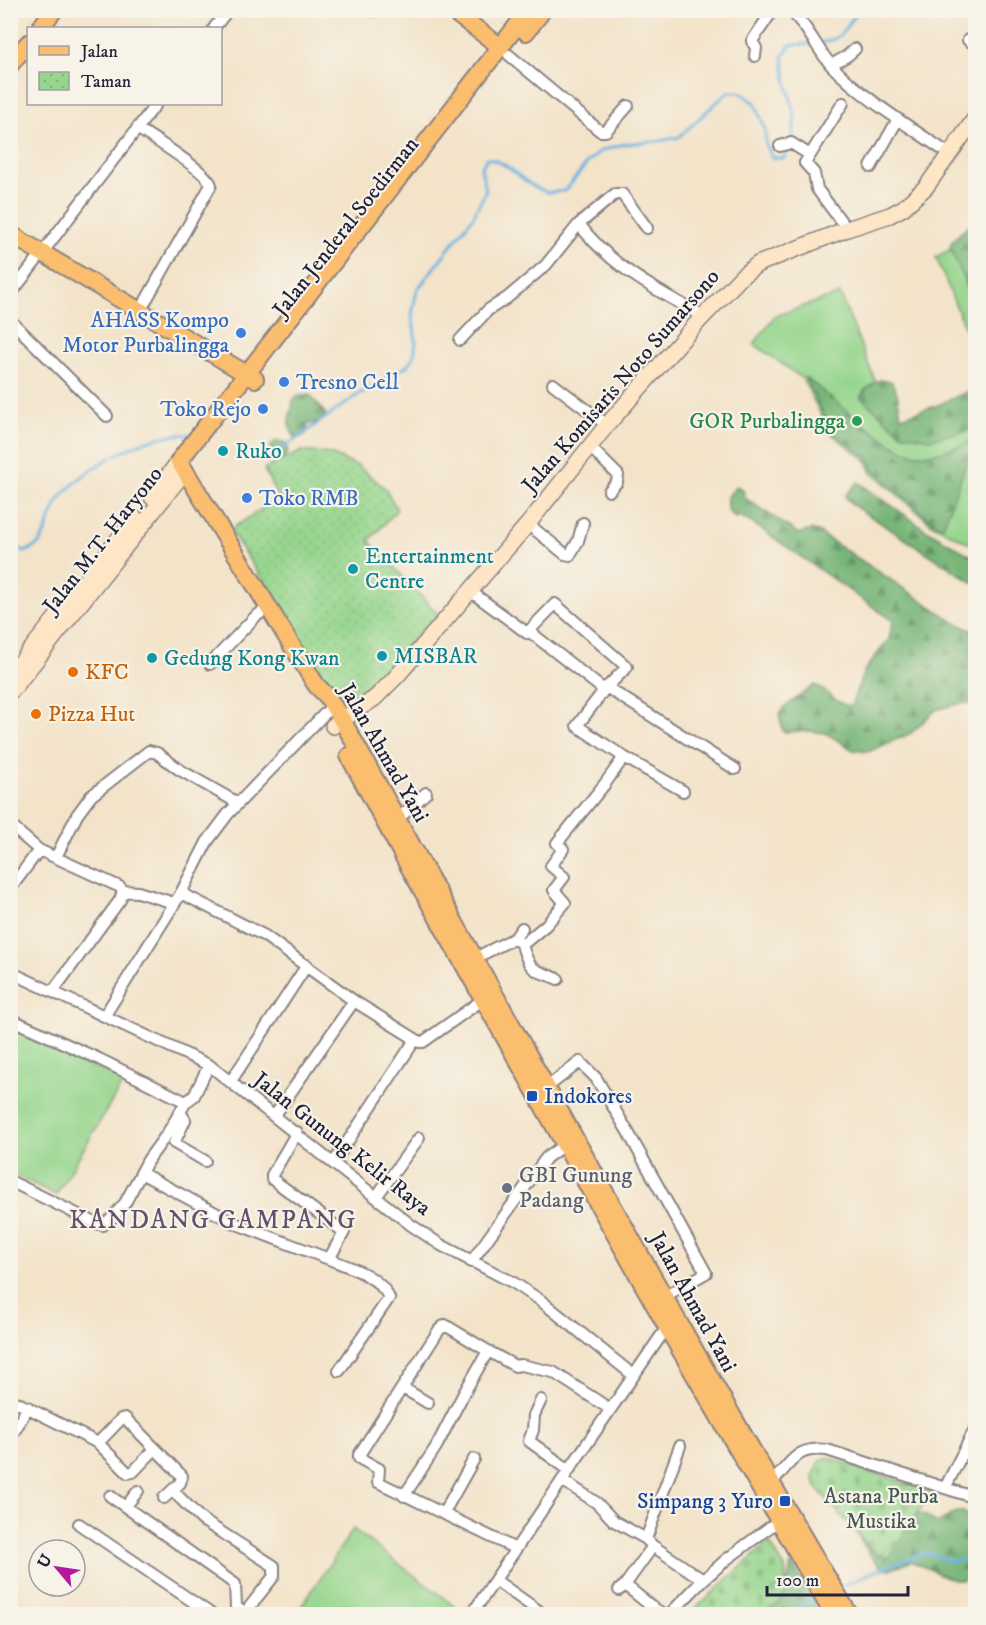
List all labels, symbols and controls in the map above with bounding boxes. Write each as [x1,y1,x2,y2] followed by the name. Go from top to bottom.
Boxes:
[27,27,222,105] legend
[79,41,119,63] text: Jalan
[81,71,132,93] text: Taman
[266,131,425,324] street label: Jalan Jenderal Soedirman
[515,264,726,500] street label: Jalan Komisaris Noto Sumarsono
[62,307,230,359] place label: AHASS Kompo Motor Purbalingga
[234,326,248,340] marker: AHASS Kompo Motor Purbalingga
[296,369,399,396] place label: Tresno Cell
[277,375,291,389] marker: Tresno Cell
[160,396,251,423] place label: Toko Rejo
[256,402,270,416] marker: Toko Rejo
[689,408,846,435] place label: GOR Purbalingga
[850,414,864,428] marker: GOR Purbalingga
[235,438,282,465] place label: Ruko
[216,444,230,458] marker: Ruko
[36,461,169,620] street label: Jalan M.T. Haryono
[259,485,359,512] place label: Toko RMB
[240,491,254,505] marker: Toko RMB
[365,543,494,595] place label: Entertainment Centre
[346,562,360,576] marker: Entertainment Centre
[394,643,478,670] place label: MISBAR
[164,645,340,672] place label: Gedung Kong Kwan
[375,649,389,663] marker: MISBAR
[145,651,159,665] marker: Gedung Kong Kwan
[85,659,129,686] place label: KFC
[66,665,80,679] marker: KFC
[332,677,435,827] street label: Jalan Ahmad Yani
[48,701,135,728] place label: Pizza Hut
[29,707,43,721] marker: Pizza Hut
[246,1065,437,1222] street label: Jalan Gunung Kelir Raya
[544,1083,632,1110] place label: Indokores
[525,1089,539,1103] marker: Indokores
[519,1162,633,1214] place label: GBI Gunung Padang
[500,1181,514,1195] marker: GBI Gunung Padang
[69,1204,357,1237] district label: KANDANG GAMPANG
[642,1225,743,1377] street label: Jalan Ahmad Yani
[824,1483,939,1535] park label: Astana Purba Mustika
[637,1488,773,1515] place label: Simpang 3 Yuro
[778,1494,792,1508] marker: Simpang 3 Yuro
[27,1538,87,1598] north arrow
[33,1550,57,1571] text: U
[767,1559,908,1597] scale bar
[776,1570,819,1592] text: 100 m

